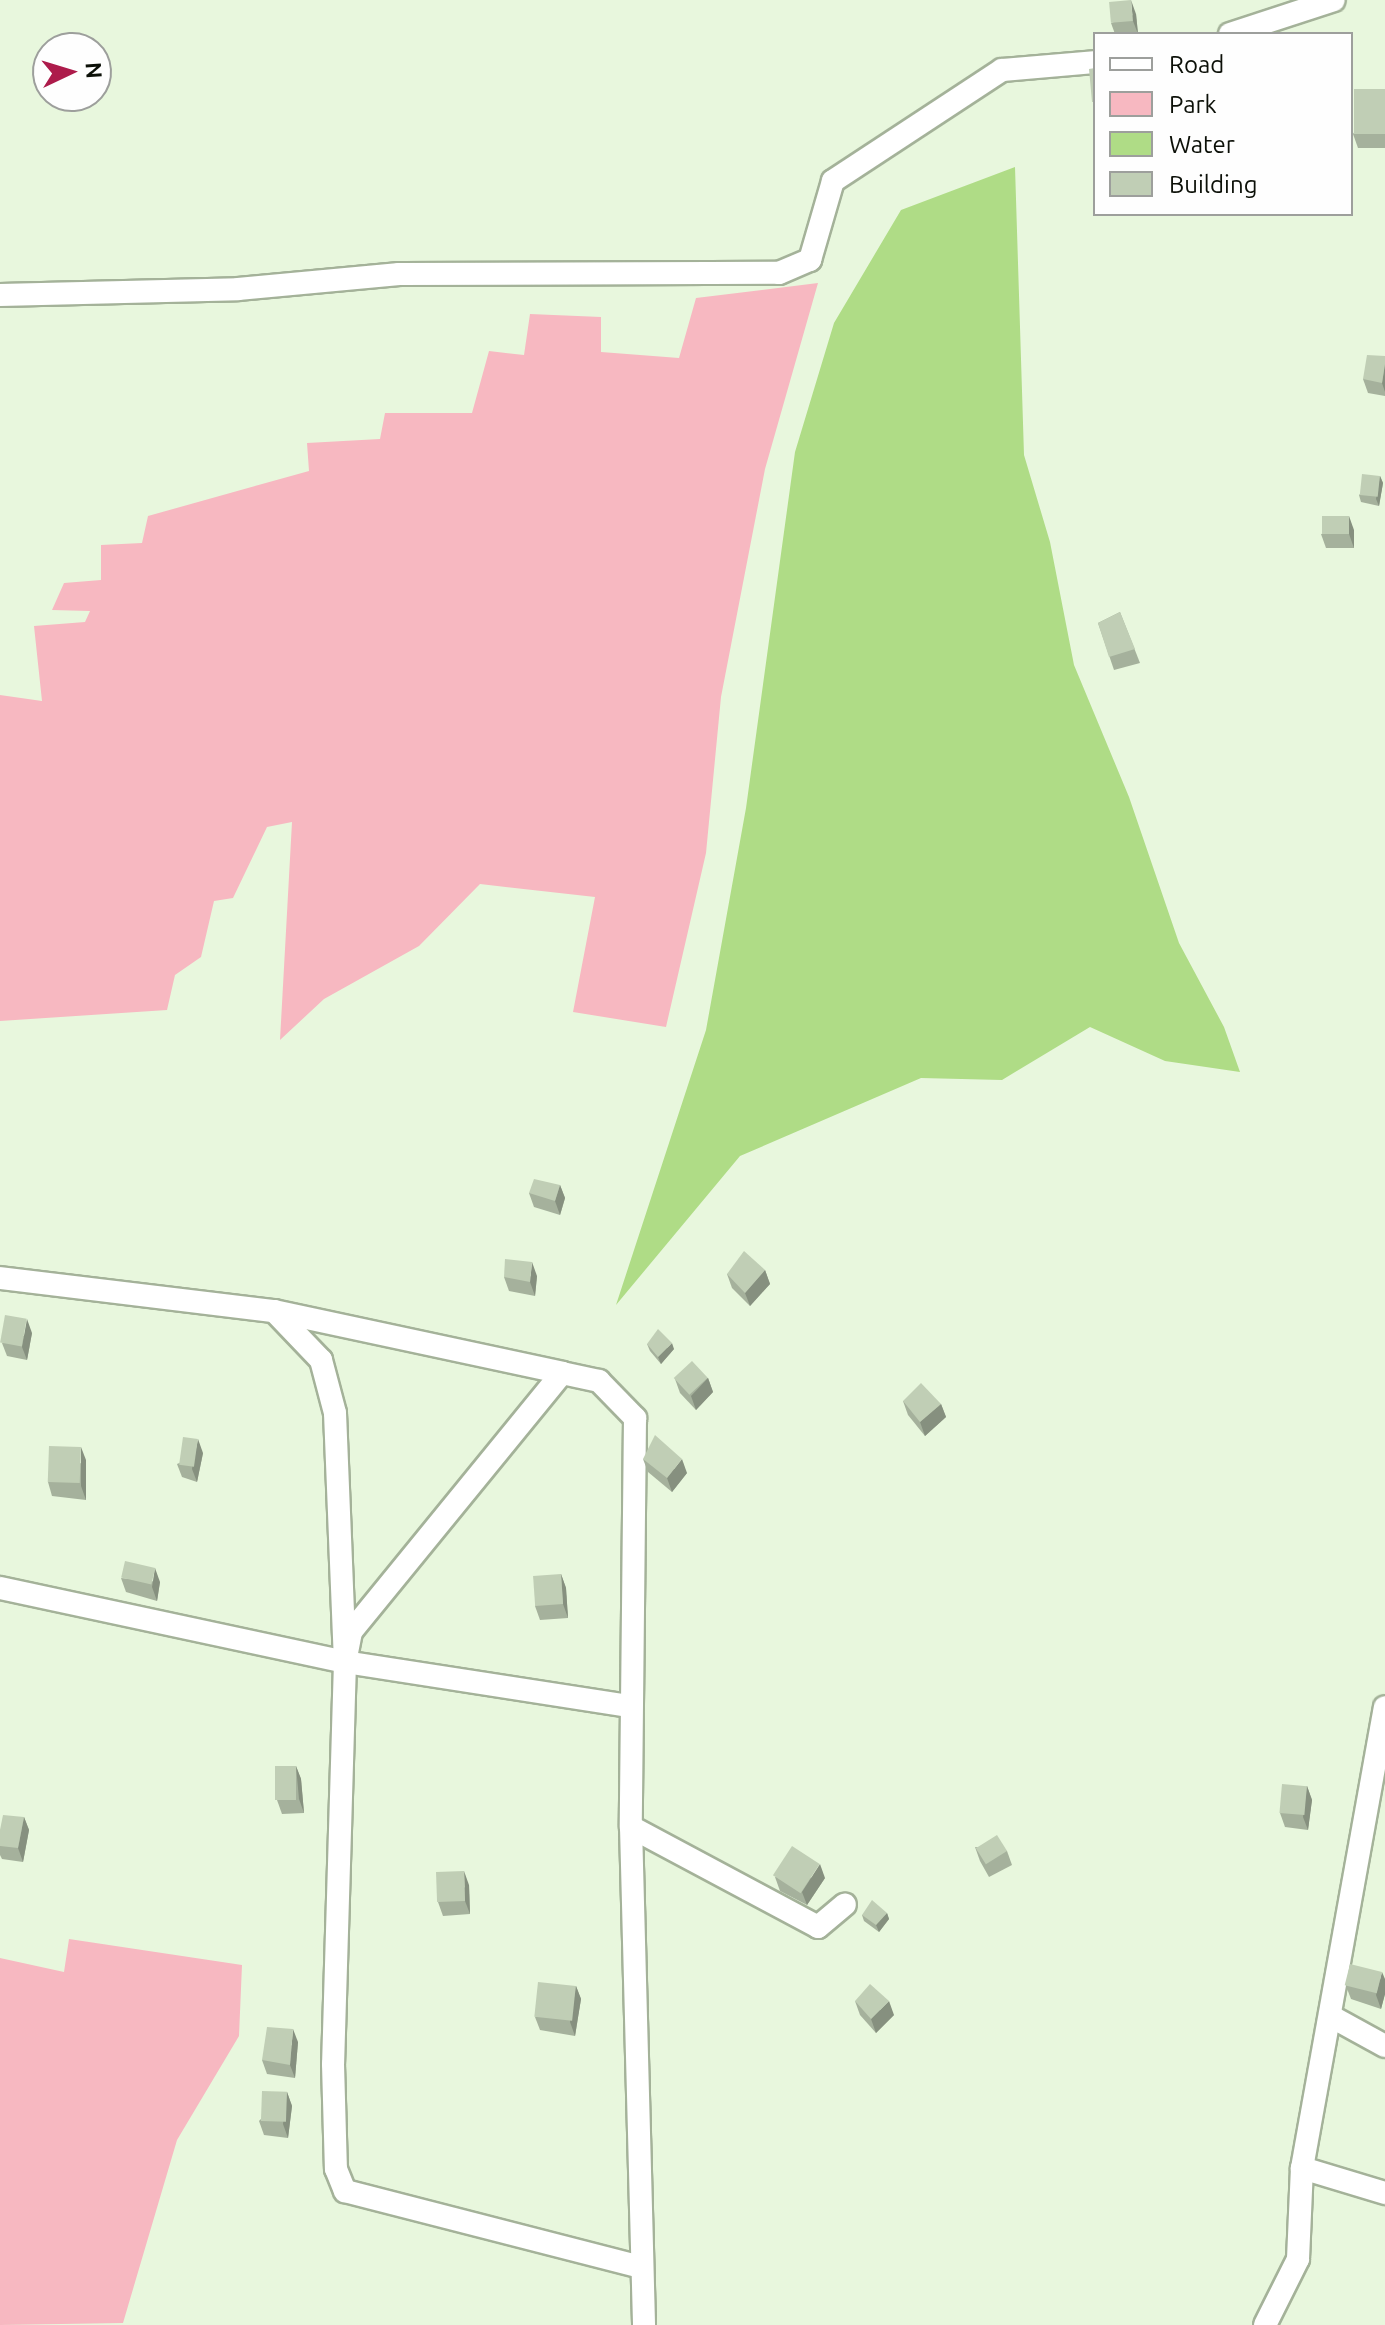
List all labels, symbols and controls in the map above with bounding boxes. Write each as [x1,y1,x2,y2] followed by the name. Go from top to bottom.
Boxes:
[32,32,112,112] north arrow
[1093,32,1353,216] legend
[1169,51,1224,78] text: Road
[81,61,107,79] text: N
[1169,91,1217,118] text: Park
[1169,131,1235,158] text: Water
[1169,171,1257,198] text: Building

